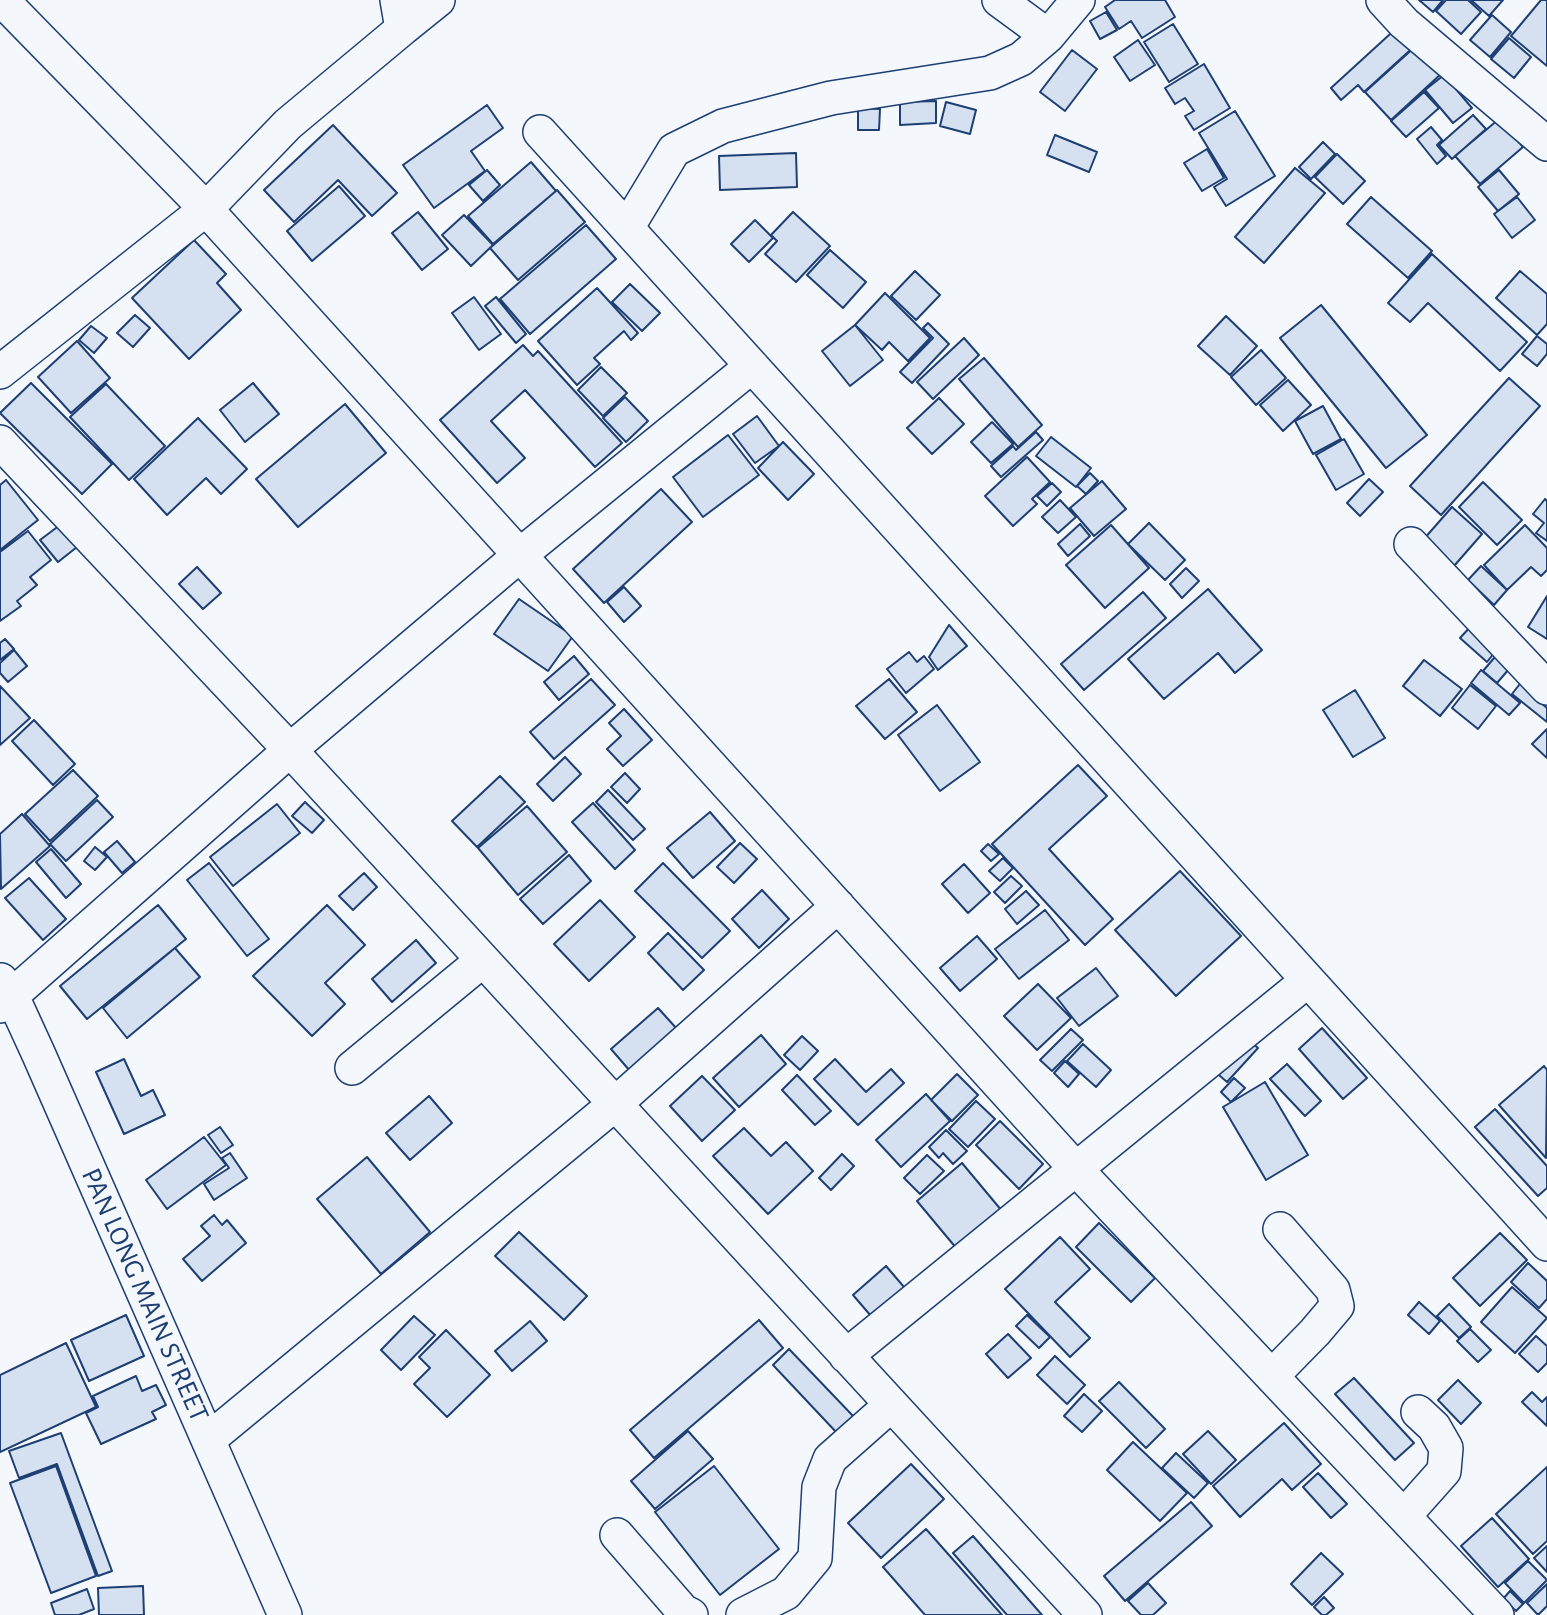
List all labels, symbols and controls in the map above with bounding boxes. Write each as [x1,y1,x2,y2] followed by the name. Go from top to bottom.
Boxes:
[74,1163,216,1427] street label: PAN LONG MAIN STREET

